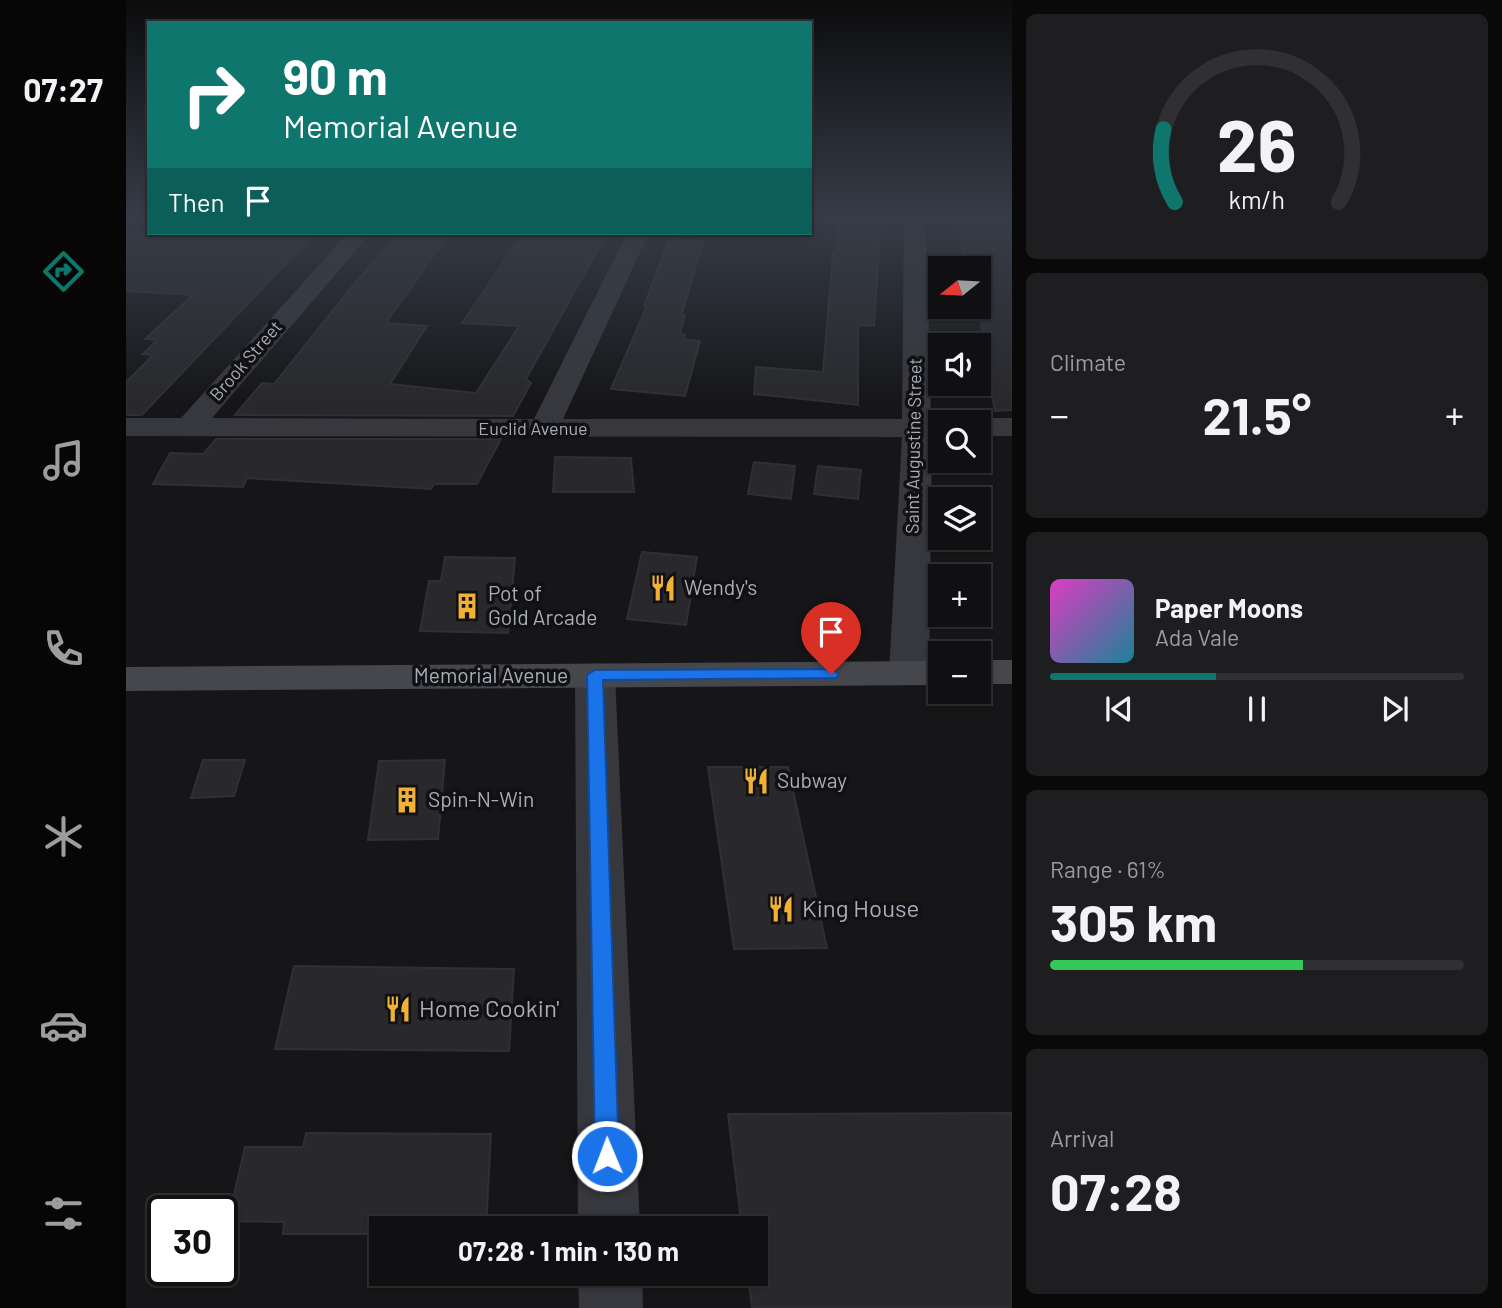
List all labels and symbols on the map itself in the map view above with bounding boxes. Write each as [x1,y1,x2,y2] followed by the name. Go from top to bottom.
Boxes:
[928,256,990,318] north arrow
[204,316,286,405] street label: Brook Street
[900,358,926,534] street label: Saint Augustine Street
[478,417,588,439] street label: Euclid Avenue
[648,573,678,603] restaurant icon: Wendy's
[684,574,757,599] place label: Wendy's
[488,580,597,629] place label: Pot of Gold Arcade
[452,591,482,621] building icon: Pot of Gold Arcade
[801,602,861,674] pin
[414,662,568,687] street label: Memorial Avenue
[741,766,771,796] restaurant icon: Subway
[777,767,847,792] place label: Subway
[392,785,422,815] building icon: Spin-N-Win
[428,786,534,811] place label: Spin-N-Win
[802,893,919,922] place label: King House
[766,894,796,924] restaurant icon: King House
[419,993,559,1022] place label: Home Cookin'
[383,994,413,1024] restaurant icon: Home Cookin'
[570,1119,644,1193] position arrow
[147,1195,238,1286] speed limit sign: 30

